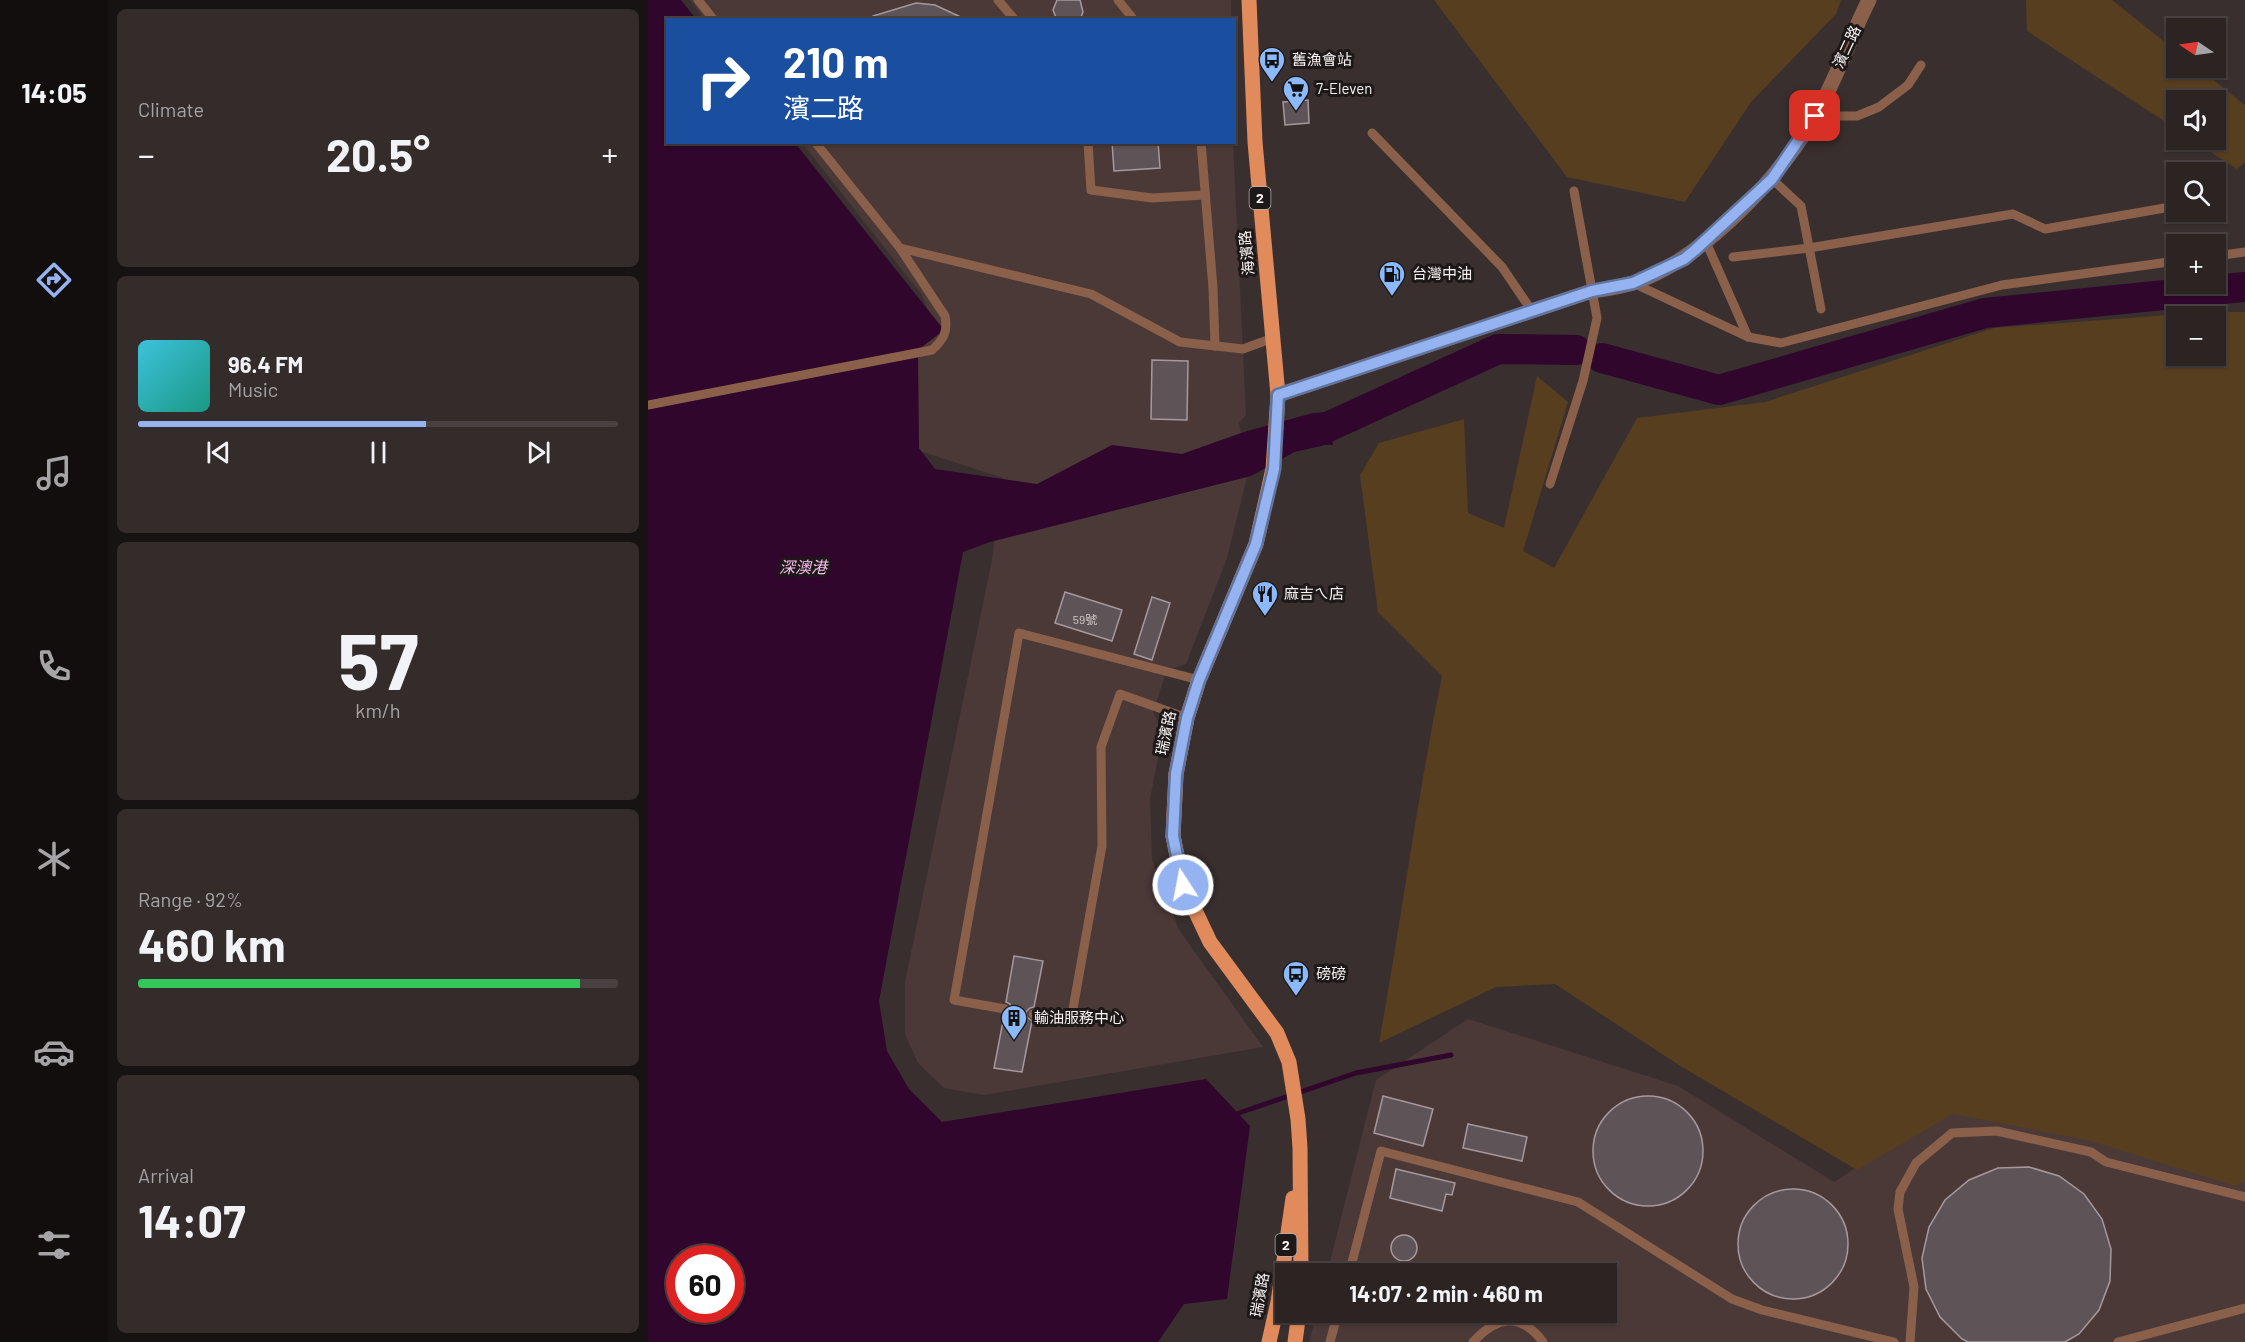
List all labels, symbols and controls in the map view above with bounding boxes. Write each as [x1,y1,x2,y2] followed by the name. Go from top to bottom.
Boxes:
[2166,18,2226,78] north arrow
[2166,18,2226,366] map controls
[1828,22,1864,71] street label: 濱二路
[783,36,889,86] text: 210 m
[684,42,762,120] icon: right
[1257,45,1287,83] bus stop icon: 舊漁會站
[1292,50,1352,68] place label: 舊漁會站
[1281,74,1311,112] supermarket icon: 7-Eleven
[21,76,87,108] text: 14:05
[1316,79,1372,97] place label: 7-Eleven
[1789,90,1840,141] pin
[2166,90,2226,150] button: sound
[783,91,864,123] text: 濱二路
[138,97,204,121] text: Climate
[1798,99,1831,132] icon: arrive
[326,127,430,181] text: 20.5°
[138,134,155,174] text: −
[602,134,618,174] text: +
[2166,162,2226,222] button: search
[1250,187,1270,209] road number: 2
[1235,230,1257,276] street label: 海濱路
[2166,234,2226,294] button: +
[33,259,75,301] icon: directions
[1377,259,1407,297] fuel station icon: 台灣中油
[1412,264,1472,282] place label: 台灣中油
[2166,306,2226,366] button: −
[228,351,303,377] text: 96.4 FM
[228,377,278,401] text: Music
[202,436,235,469] icon: previous
[362,436,395,469] icon: pause
[522,436,555,469] icon: next
[33,452,75,494] icon: music
[779,557,829,576] water label: 深澳港
[1250,579,1280,617] restaurant icon: 麻吉ㄟ店
[1284,584,1344,602] place label: 麻吉ㄟ店
[338,612,418,706] text: 57
[1073,612,1097,626] house number: 59號
[33,645,75,687] icon: phone
[355,698,401,722] text: km/h
[1152,709,1179,757] street label: 瑞濱路
[33,838,75,880] icon: climate
[1151,853,1215,917] position arrow
[138,887,243,911] text: Range · 92%
[138,917,286,971] text: 460 km
[1281,959,1311,997] bus stop icon: 磅磅
[1316,964,1346,982] place label: 磅磅
[999,1003,1029,1041] building icon: 輸油服務中心
[1034,1008,1124,1026] place label: 輸油服務中心
[33,1031,75,1073] icon: car
[138,1163,194,1187] text: Arrival
[138,1193,246,1247] text: 14:07
[33,1224,75,1266] icon: filters
[1276,1234,1296,1256] road number: 2
[666,1245,744,1323] speed limit sign: 60
[1246,1271,1272,1319] street label: 瑞濱路
[1349,1280,1543,1306] text: 14:07 · 2 min · 460 m

